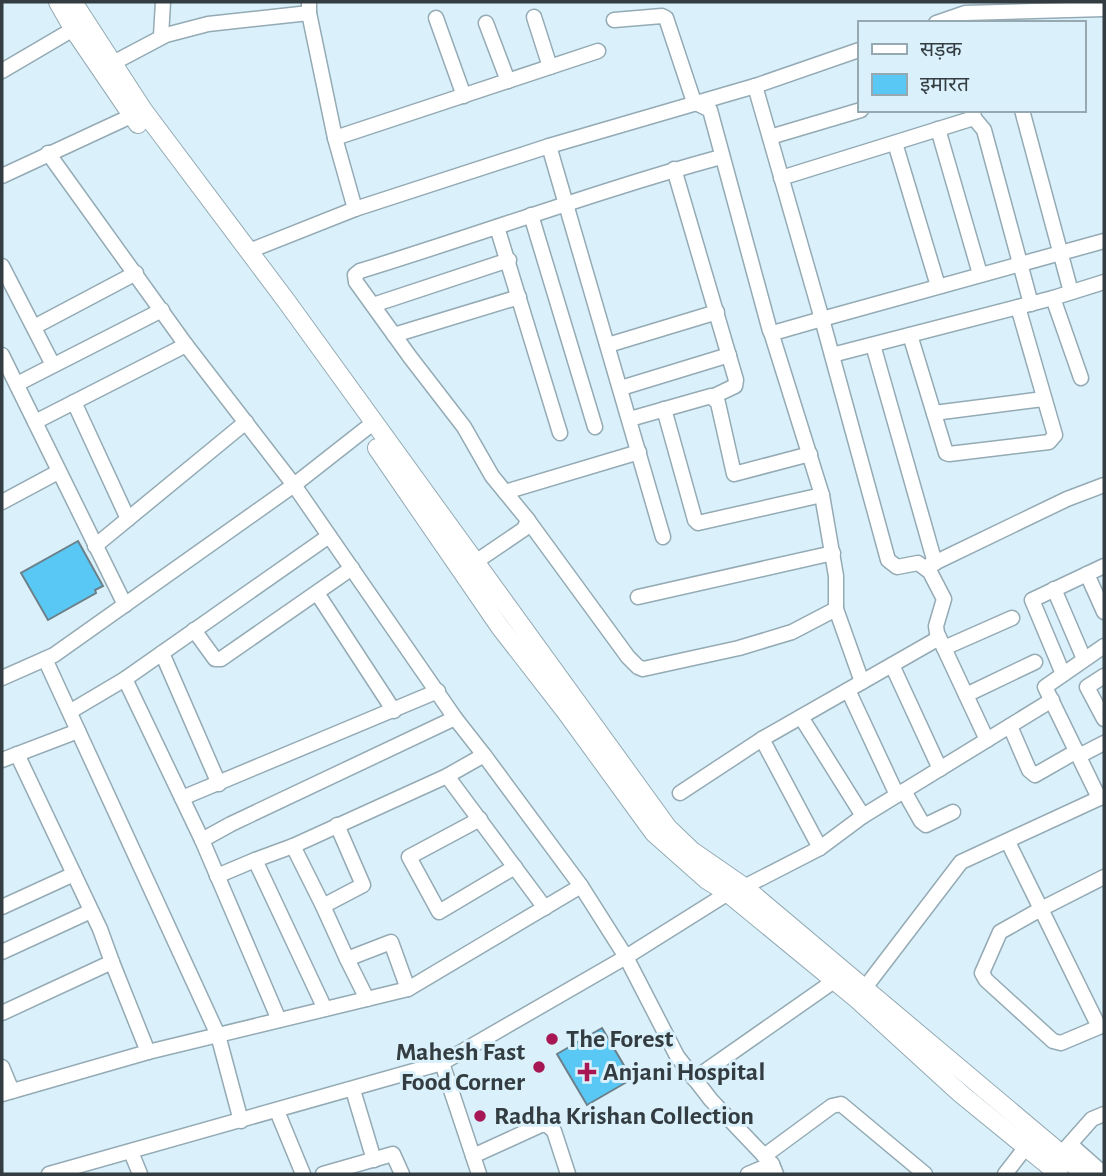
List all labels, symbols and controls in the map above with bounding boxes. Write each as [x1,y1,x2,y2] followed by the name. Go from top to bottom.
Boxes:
[858,21,1085,112] legend
[920,39,962,60] text: सड़क
[920,74,970,95] text: इमारत
[566,1026,673,1052] place label: The Forest
[544,1031,560,1047] marker: The Forest
[396,1039,525,1095] place label: Mahesh Fast Food Corner
[531,1059,547,1075] marker: Mahesh Fast Food Corner
[603,1059,765,1085] place label: Anjani Hospital
[577,1062,597,1082] marker: Anjani Hospital
[494,1103,754,1129] place label: Radha Krishan Collection
[472,1108,488,1124] marker: Radha Krishan Collection

